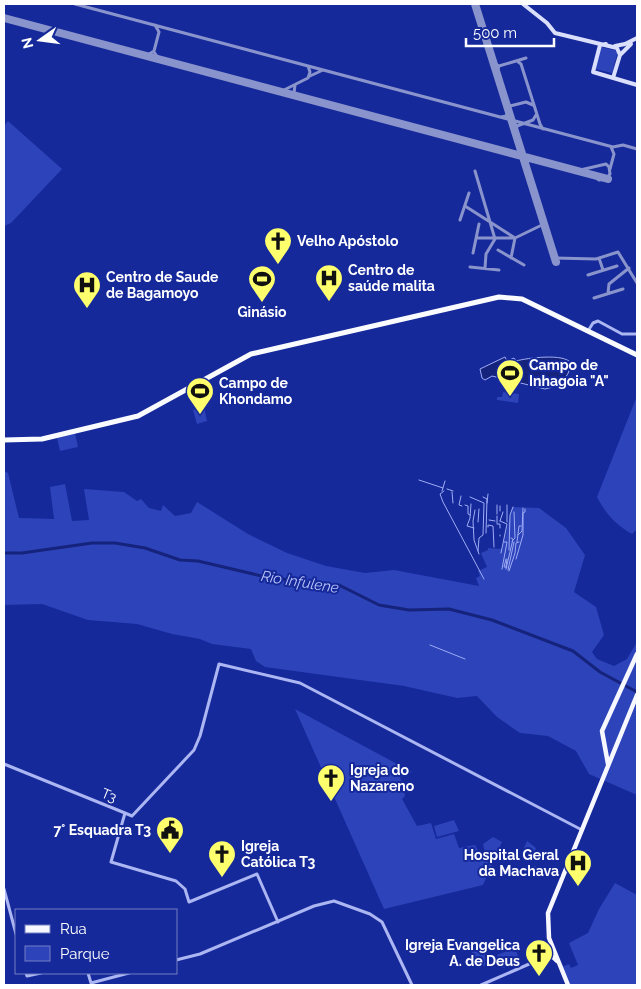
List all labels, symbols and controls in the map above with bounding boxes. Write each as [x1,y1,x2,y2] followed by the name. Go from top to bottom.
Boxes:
[15,15,65,65] north arrow
[466,15,554,47] scale bar
[473,24,517,42] text: 500 m
[18,36,36,50] text: N
[263,226,293,265] church icon: Velho Apóstolo
[297,233,399,249] place label: Velho Apóstolo
[348,262,435,294] place label: Centro de saúde malita
[314,263,344,302] hospital icon: Centro de saúde malita
[247,264,277,303] sports icon: Ginásio
[106,269,219,301] place label: Centro de Saude de Bagamoyo
[72,270,102,309] hospital icon: Centro de Saude de Bagamoyo
[237,304,287,320] place label: Ginásio
[529,357,609,389] place label: Campo de Inhagoia "A"
[495,358,525,397] sports icon: Campo de Inhagoia "A"
[219,375,293,407] place label: Campo de Khondamo
[185,376,215,415] sports icon: Campo de Khondamo
[260,567,340,597] water label: Rio Infulene
[350,762,415,794] place label: Igreja do Nazareno
[316,763,346,802] church icon: Igreja do Nazareno
[99,785,119,805] street label: T3
[155,815,185,854] public building icon: 7° Esquadra T3
[53,822,151,838] place label: 7° Esquadra T3
[241,838,315,870] place label: Igreja Católica T3
[207,839,237,878] church icon: Igreja Católica T3
[464,847,560,879] place label: Hospital Geral da Machava
[563,848,593,887] hospital icon: Hospital Geral da Machava
[15,909,178,974] legend
[60,920,87,938] text: Rua
[405,937,520,969] place label: Igreja Evangelica A. de Deus
[524,938,554,977] church icon: Igreja Evangelica A. de Deus
[60,945,110,963] text: Parque

